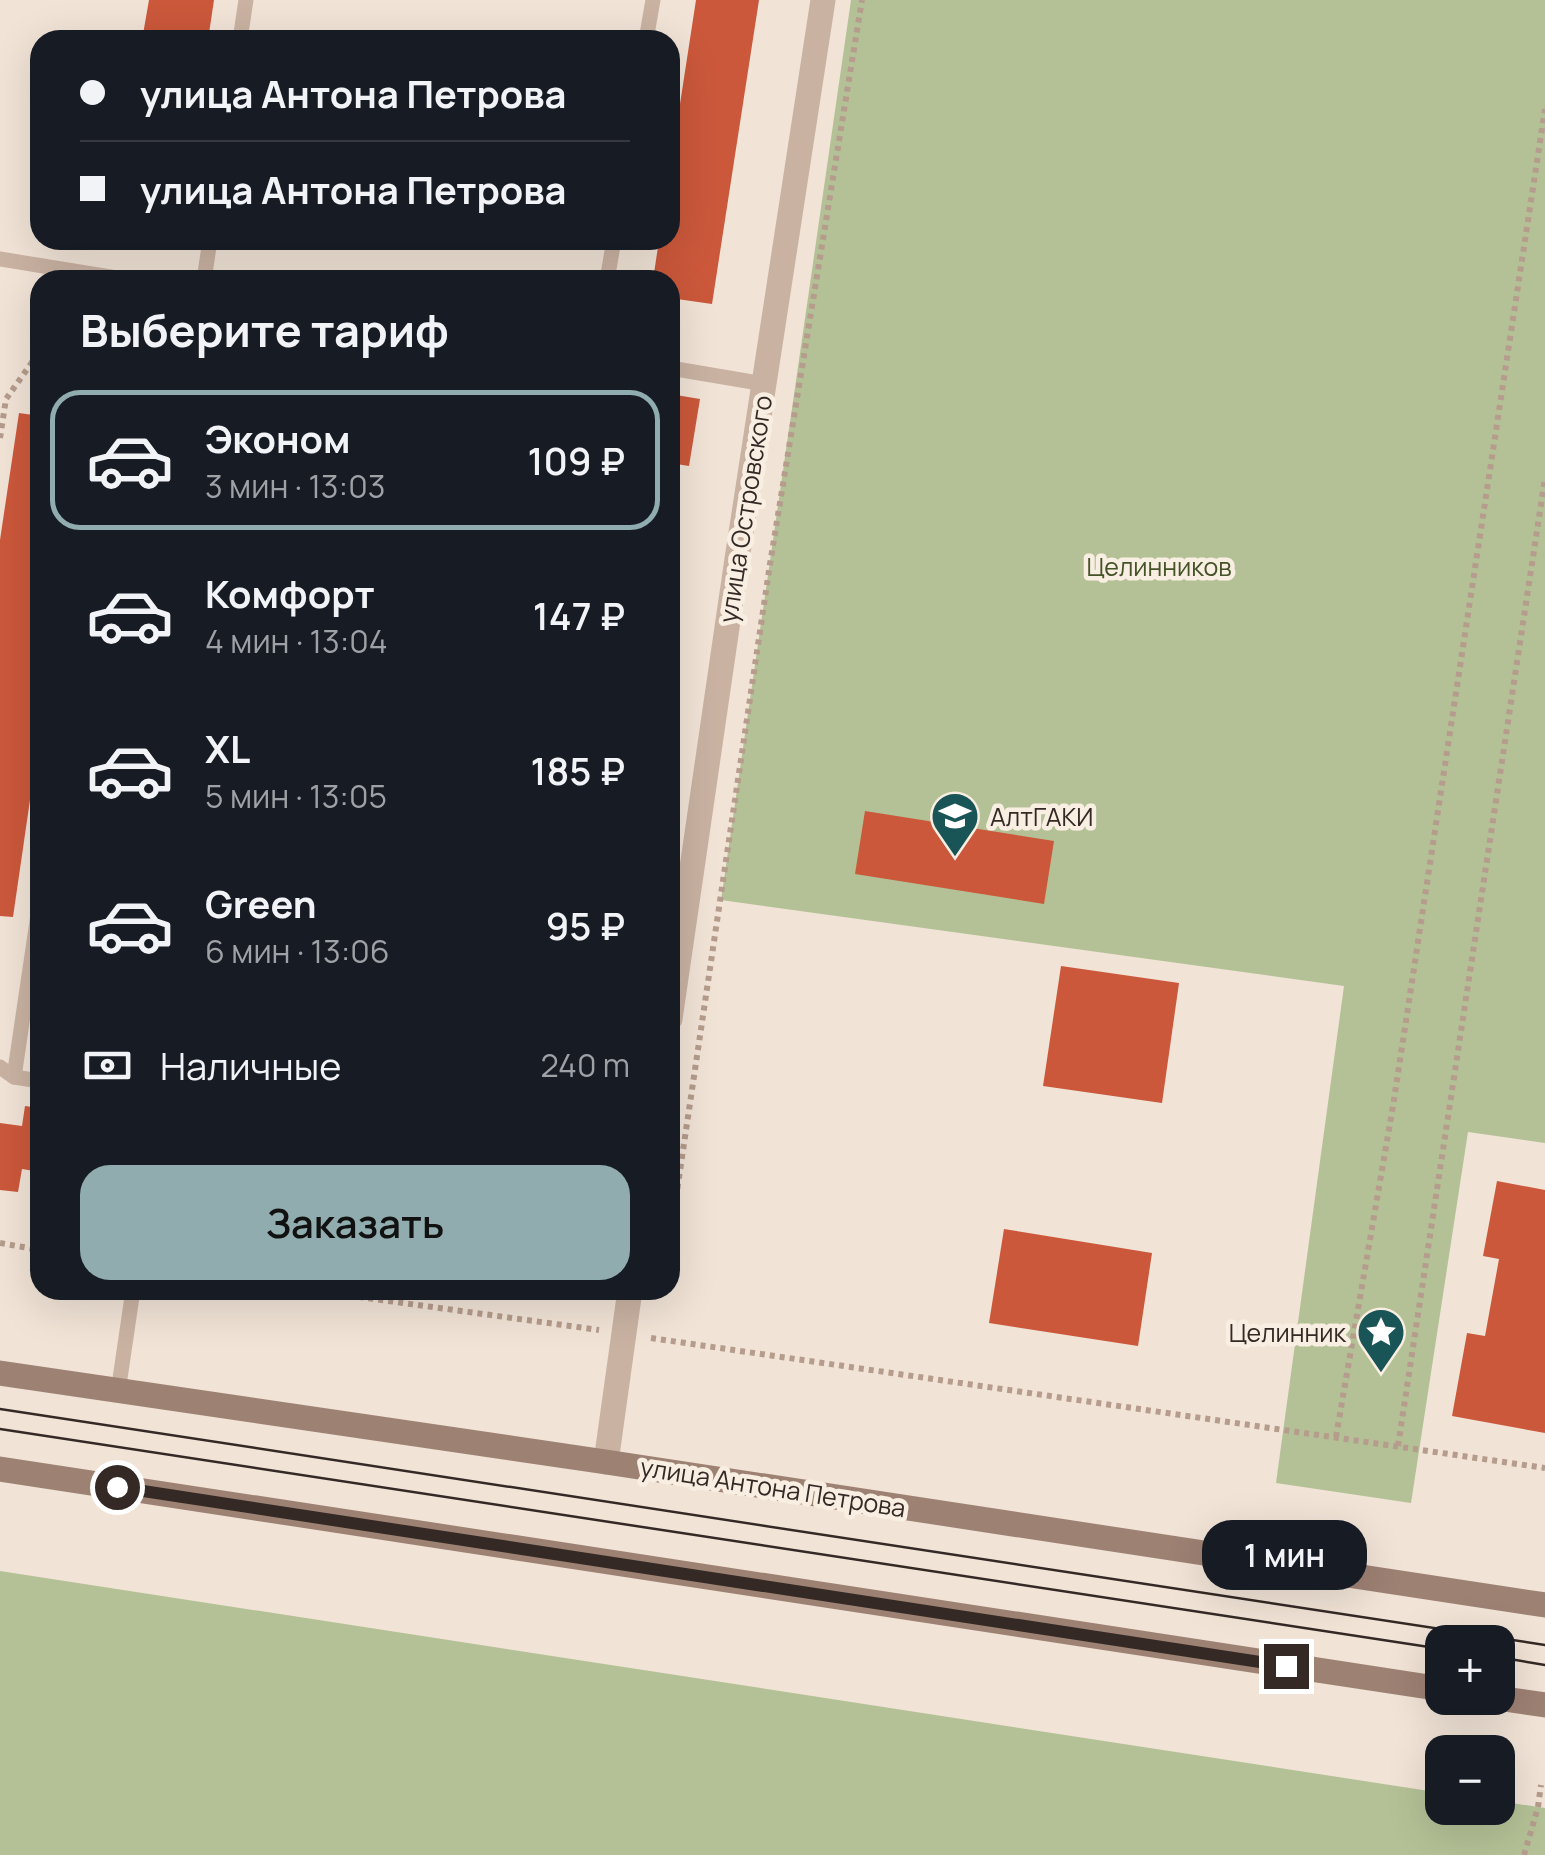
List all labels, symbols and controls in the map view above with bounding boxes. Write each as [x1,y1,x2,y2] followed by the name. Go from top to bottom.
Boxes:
[140,67,566,119] text: улица Антона Петрова
[140,163,566,215] text: улица Антона Петрова
[80,299,449,361] text: Выберите тариф
[710,393,780,625] street label: улица Островского
[205,412,351,464] text: Эконом
[85,415,175,505] icon: car
[527,434,625,486] text: 109 ₽
[205,464,385,508] text: 3 мин · 13:03
[1086,549,1232,584] park label: Целинников
[205,567,375,619] text: Комфорт
[85,570,175,660] icon: car
[533,589,625,641] text: 147 ₽
[205,619,388,663] text: 4 мин · 13:04
[205,722,250,774] text: XL
[85,725,175,815] icon: car
[530,744,625,796] text: 185 ₽
[205,774,387,818] text: 5 мин · 13:05
[929,790,981,858] school or university icon: АлтГАКИ
[990,799,1093,834] place label: АлтГАКИ
[205,877,317,929] text: Green
[85,880,175,970] icon: car
[546,899,625,951] text: 95 ₽
[205,929,390,973] text: 6 мин · 13:06
[80,1038,135,1093] icon: cash
[160,1039,341,1091] text: Наличные
[540,1043,630,1087] text: 240 m
[80,1165,630,1280] button: Заказать
[1355,1306,1407,1374] place icon: Целинник
[1229,1315,1347,1350] place label: Целинник
[638,1449,908,1525] street label: улица Антона Петрова
[95,1465,140,1510] route start
[1204,1521,1368,1591] callout: 1 мин
[1244,1533,1325,1577] text: 1 мин
[1425,1625,1515,1825] map controls
[1425,1625,1515,1715] button: +
[1264,1644,1309,1689] route end
[1425,1735,1515,1825] button: −

